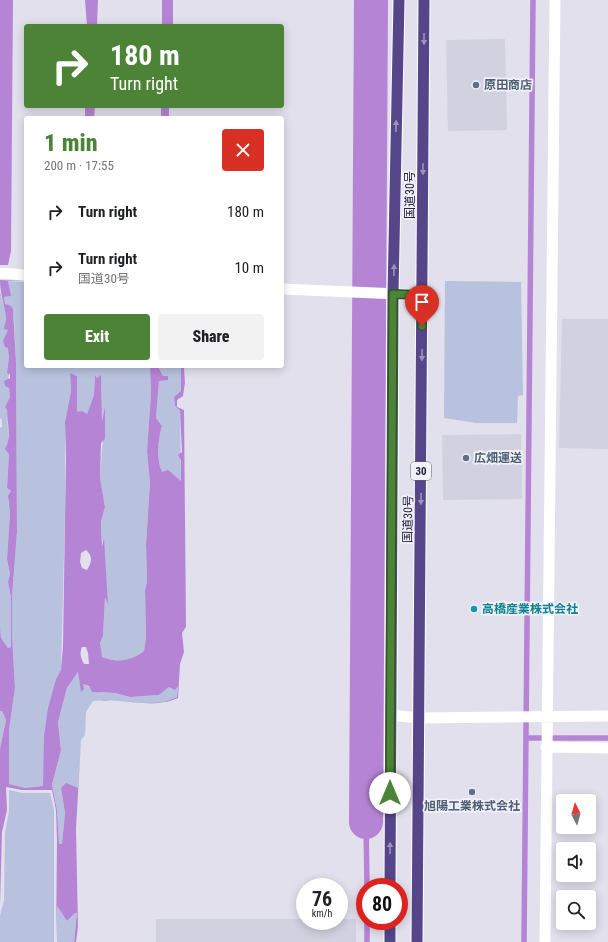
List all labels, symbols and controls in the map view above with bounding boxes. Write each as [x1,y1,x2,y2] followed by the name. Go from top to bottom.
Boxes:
[421,33,427,46] one-way arrow
[110,39,180,72] text: 180 m
[44,40,96,92] icon: right
[110,73,178,94] text: Turn right
[484,78,532,92] place label: 原田商店
[471,80,481,90] marker: 原田商店
[393,120,400,132] one-way arrow
[44,129,98,157] text: 1 min
[222,129,264,171] button: close
[44,158,114,173] text: 200 m · 17:55
[420,163,426,176] one-way arrow
[403,171,417,219] street label: 国道30号
[44,201,66,223] icon: right
[78,203,137,221] text: Turn right
[227,203,264,221] text: 180 m
[78,250,137,268] text: Turn right
[44,257,66,279] icon: right
[234,259,264,277] text: 10 m
[391,263,397,276] one-way arrow
[78,271,130,286] text: 国道30号
[405,285,439,326] pin
[411,291,433,313] icon: arrive
[44,314,150,360] button: Exit
[158,314,264,360] button: Share
[419,349,425,362] one-way arrow
[474,451,522,465] place label: 広畑運送
[461,453,471,463] marker: 広畑運送
[411,462,431,480] road number: 30
[418,493,424,506] one-way arrow
[401,495,415,543] street label: 国道30号
[482,602,578,616] place label: 高橋産業株式会社
[469,604,479,614] marker: 高橋産業株式会社
[369,772,411,814] position arrow
[467,787,477,797] marker: 旭陽工業株式会社
[556,794,596,834] north arrow
[556,794,596,930] map controls
[424,799,520,813] place label: 旭陽工業株式会社
[387,841,393,854] one-way arrow
[556,842,596,882] button: sound
[356,878,408,930] speed limit sign: 80
[312,887,332,911] text: 76
[556,890,596,930] button: search
[312,908,332,919] text: km/h

